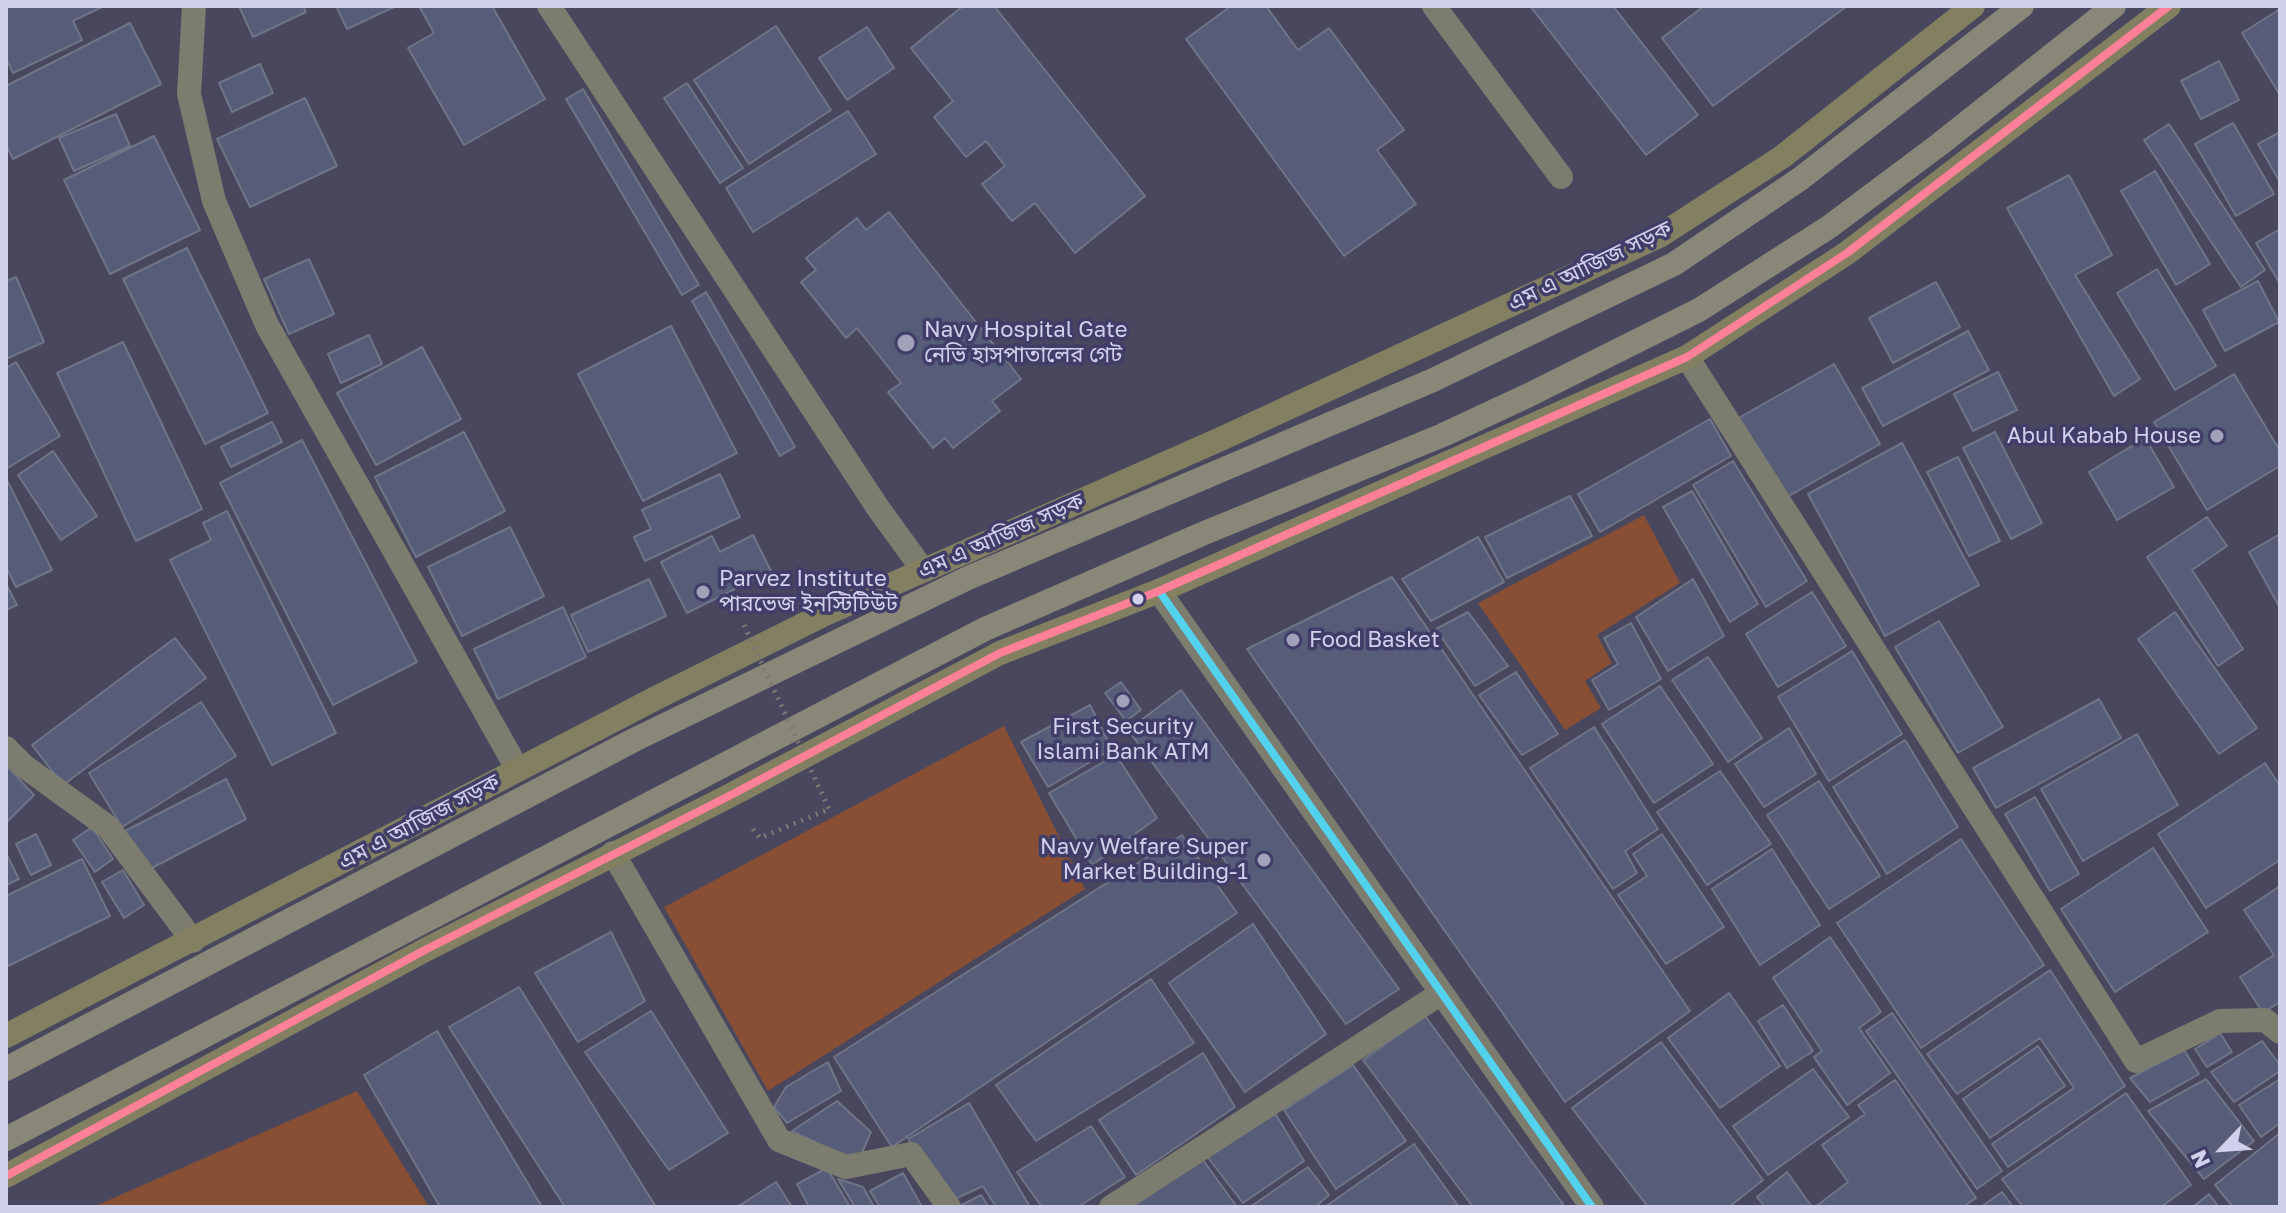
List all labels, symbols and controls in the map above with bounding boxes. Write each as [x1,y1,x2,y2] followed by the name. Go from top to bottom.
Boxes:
[1504,215,1676,317] street label: এম এ আজিজ সড়ক
[924,317,1128,368] place label: Navy Hospital Gate নেভি হাসপাতালের গেট
[895,332,917,354] marker: Navy Hospital Gate নেভি হাসপাতালের গেট
[2007,423,2201,449] place label: Abul Kabab House
[2208,427,2226,445] marker: Abul Kabab House
[914,488,1088,584] street label: এম এ আজিজ সড়ক
[719,566,898,618] place label: Parvez Institute পারভেজ ইনস্টিটিউট
[694,583,712,601] marker: Parvez Institute পারভেজ ইনস্টিটিউট
[1130,591,1146,607] unlabelled marker
[1309,627,1440,653] place label: Food Basket
[1284,631,1302,649] marker: Food Basket
[1114,692,1132,710] marker: First Security Islami Bank ATM
[1036,714,1210,766] place label: First Security Islami Bank ATM
[334,768,504,876] street label: এম এ আজিজ সড়ক
[1040,834,1248,886] place label: Navy Welfare Super Market Building-1
[1255,851,1273,869] marker: Navy Welfare Super Market Building-1
[2182,1109,2262,1189] north arrow
[2184,1146,2216,1173] text: N

